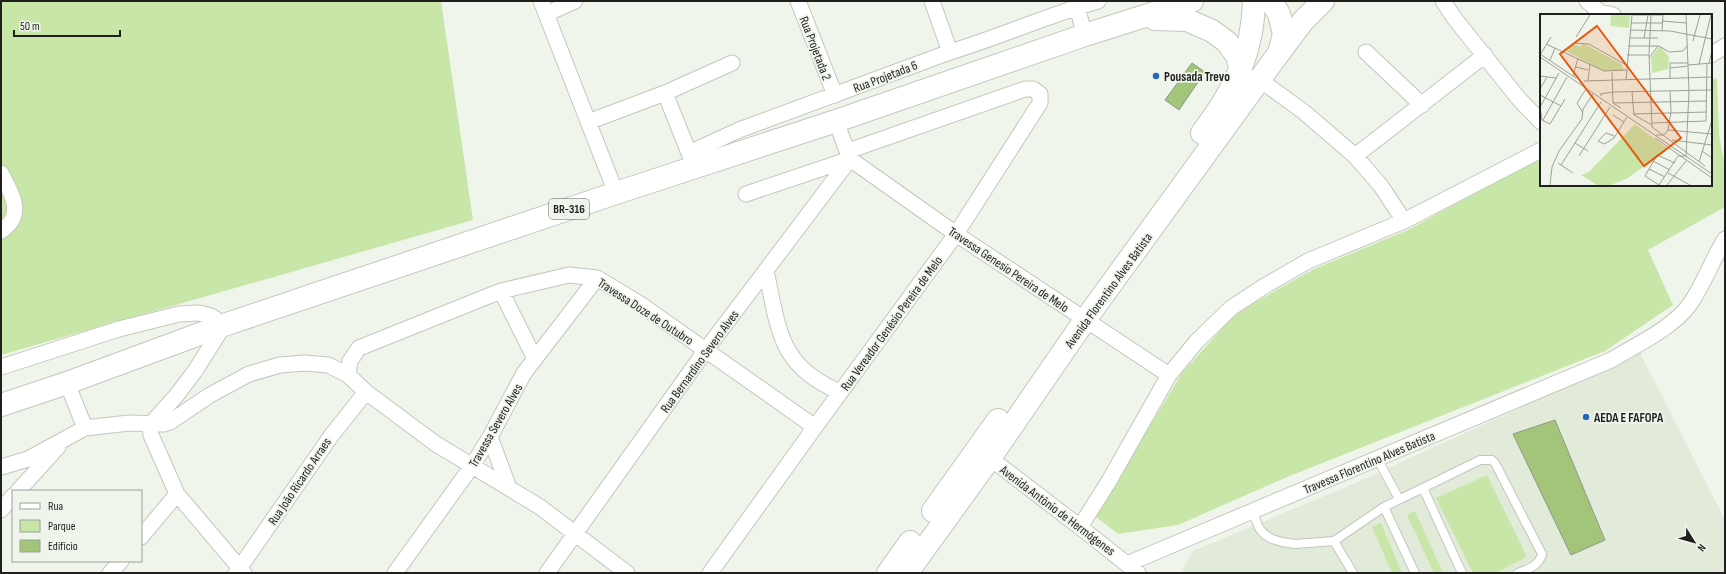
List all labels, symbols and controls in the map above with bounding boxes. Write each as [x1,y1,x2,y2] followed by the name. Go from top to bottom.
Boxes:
[14,12,120,38] scale bar
[796,14,835,83] street label: Rua Projetada 2
[1540,14,1712,186] inset map
[20,19,40,34] text: 50 m
[851,57,920,97] street label: Rua Projetada 6
[1164,69,1230,85] place label: Pousada Trevo
[1151,71,1161,81] marker: Pousada Trevo
[549,199,589,219] road number: BR-316
[945,223,1072,316] street label: Travessa Genesio Pereira de Melo
[1061,230,1156,352] street label: Avenida Florentino Alves Batista
[838,253,946,394] street label: Rua Vereador Genésio Pereira de Melo
[595,275,696,349] street label: Travessa Doze de Outubro
[657,307,743,416] street label: Rua Bernardino Severo Alves
[465,381,526,470] street label: Travessa Severo Alves
[1593,410,1664,426] place label: AEDA E FAFOPA
[1581,412,1591,422] marker: AEDA E FAFOPA
[1301,428,1438,498] street label: Travessa Florentino Alves Batista
[265,435,335,528] street label: Rua João Ricardo Arraes
[996,462,1118,560] street label: Avenida Antônio de Hermógenes
[12,490,142,562] legend
[48,499,64,514] text: Rua
[48,519,76,534] text: Parque
[1674,522,1714,562] north arrow
[48,539,78,554] text: Edifício
[1695,541,1709,554] text: N

